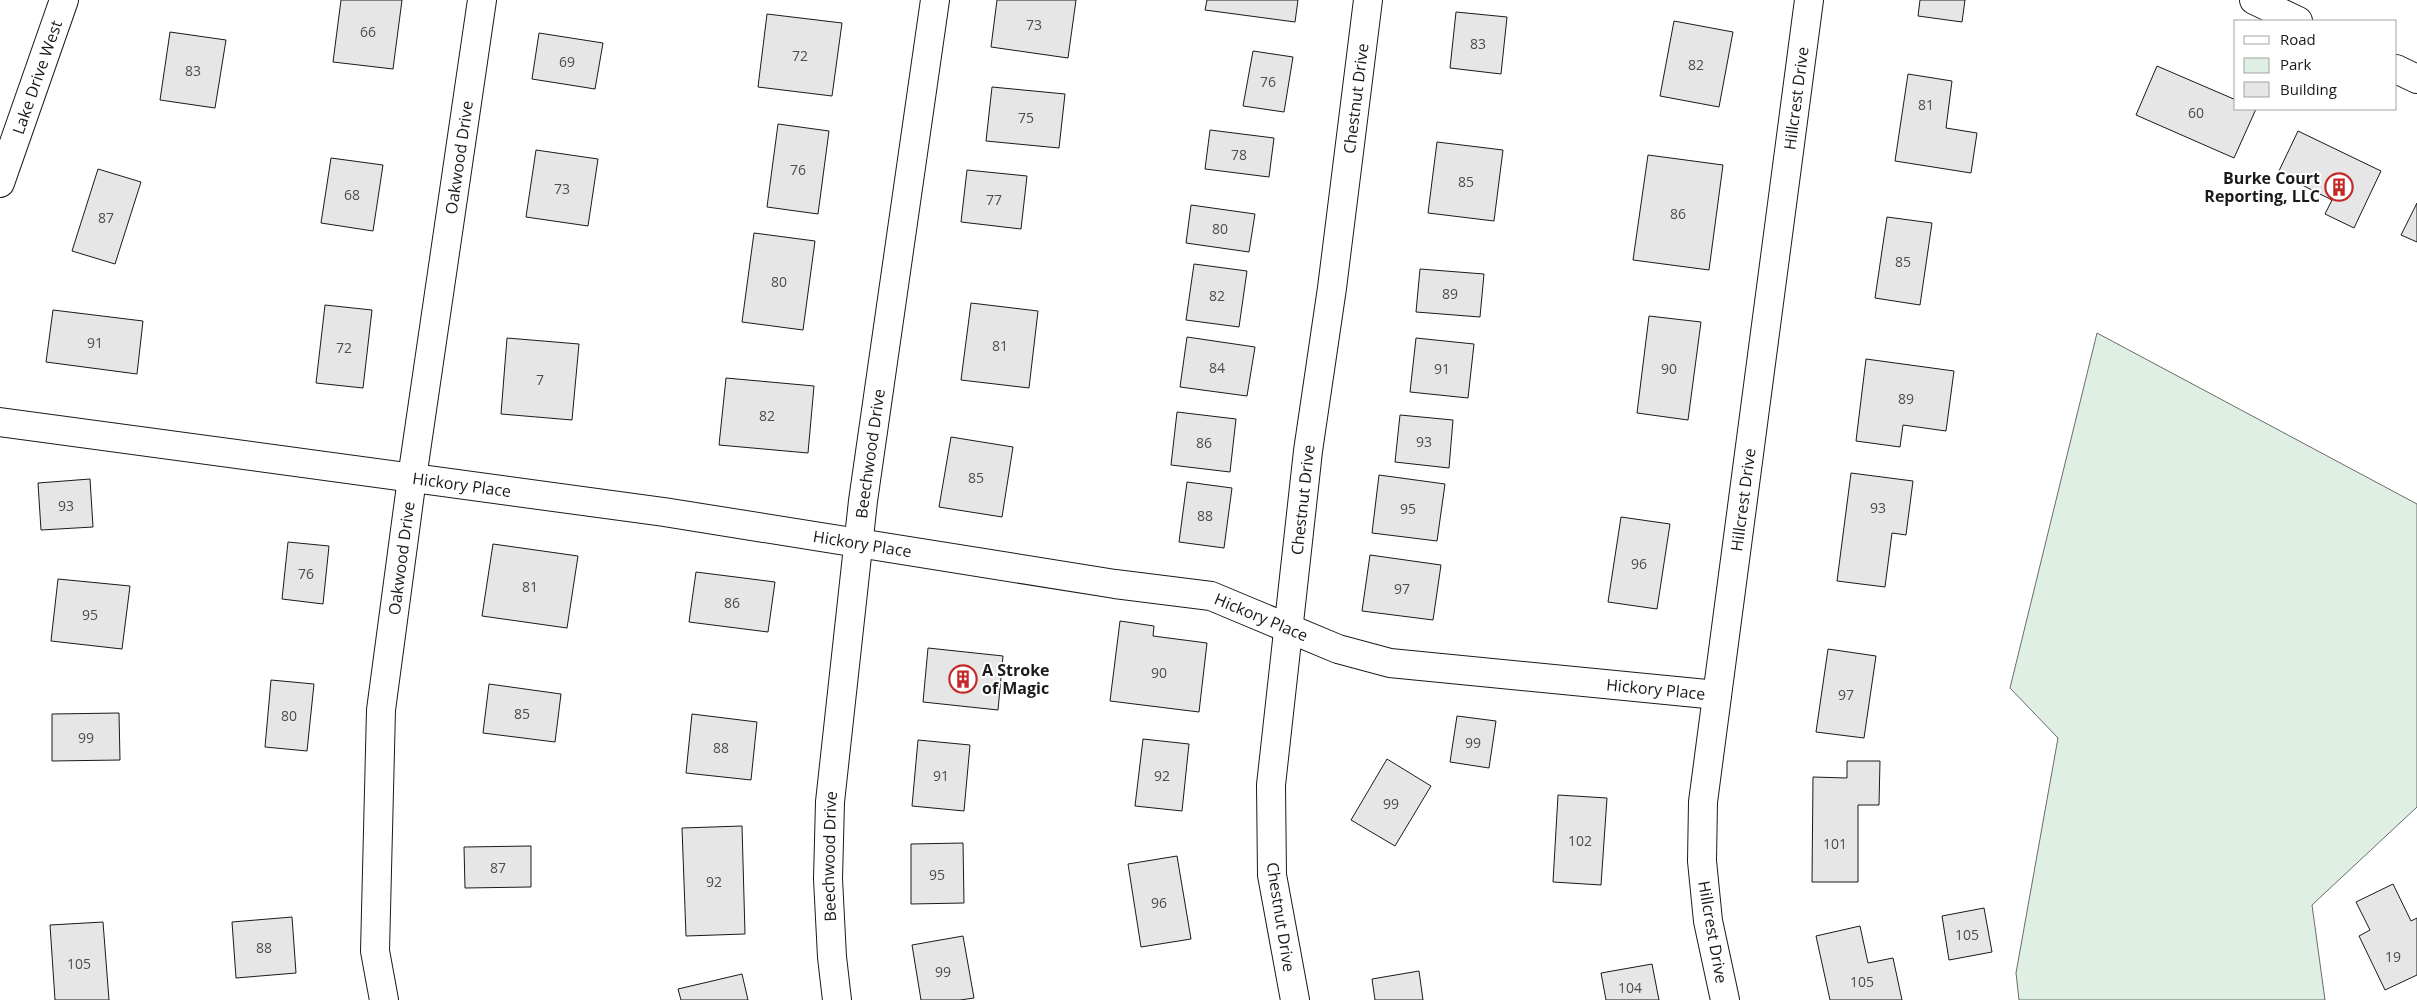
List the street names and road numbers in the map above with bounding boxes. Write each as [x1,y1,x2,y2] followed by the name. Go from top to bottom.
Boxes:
[7,17,67,137] street label: Lake Drive West
[1338,42,1373,155] street label: Chestnut Drive
[1778,45,1814,151] street label: Hillcrest Drive
[440,99,478,216] street label: Oakwood Drive
[850,387,890,520] street label: Beechwood Drive
[1286,443,1320,556] street label: Chestnut Drive
[1725,447,1761,553] street label: Hillcrest Drive
[411,467,513,502] street label: Hickory Place
[383,500,420,616] street label: Oakwood Drive
[812,525,913,562] street label: Hickory Place
[1211,588,1311,646] street label: Hickory Place
[1605,673,1706,705] street label: Hickory Place
[817,790,842,922] street label: Beechwood Drive
[1261,861,1301,973] street label: Chestnut Drive
[1693,879,1733,985] street label: Hillcrest Drive

